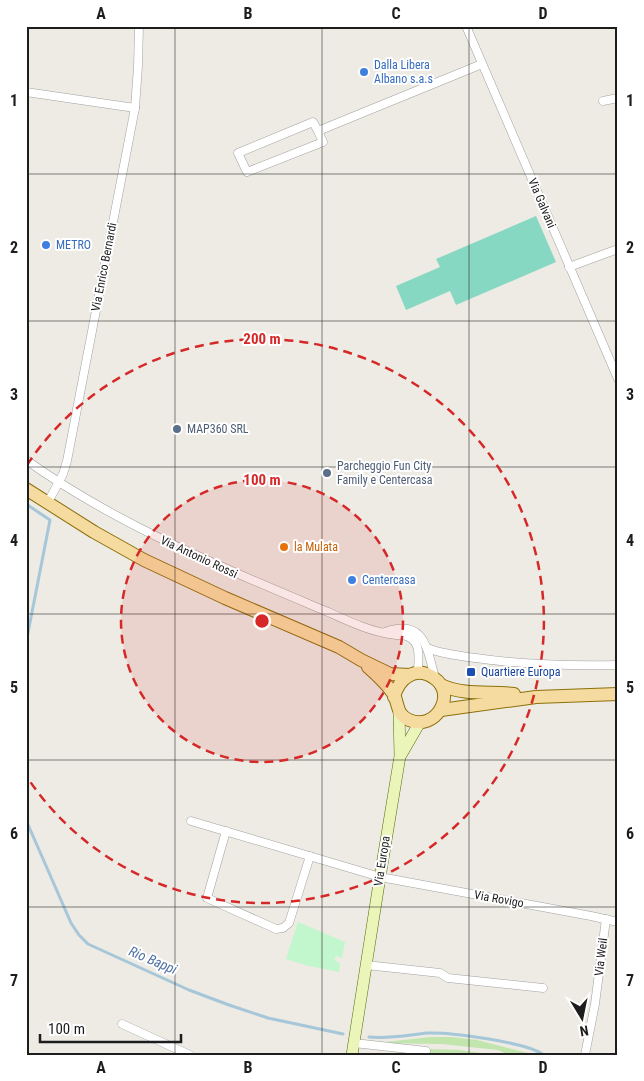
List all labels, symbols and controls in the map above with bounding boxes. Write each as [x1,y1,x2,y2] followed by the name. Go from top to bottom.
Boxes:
[96,4,106,23] text: A
[244,4,253,23] text: B
[391,4,401,23] text: C
[538,4,548,23] text: D
[374,58,433,86] place label: Dalla Libera Albano s.a.s
[358,66,370,78] marker: Dalla Libera Albano s.a.s
[10,91,18,110] text: 1
[626,91,634,110] text: 1
[525,176,559,230] street label: Via Galvani
[89,221,119,313] street label: Via Enrico Bernardi
[10,238,18,257] text: 2
[56,238,91,252] place label: METRO
[626,238,634,257] text: 2
[40,239,52,251] marker: METRO
[243,330,281,348] text: 200 m
[10,385,18,404] text: 3
[626,385,634,404] text: 3
[187,422,249,436] place label: MAP360 SRL
[171,423,183,435] marker: MAP360 SRL
[337,459,433,487] place label: Parcheggio Fun City Family e Centercasa
[321,467,333,479] marker: Parcheggio Fun City Family e Centercasa
[243,471,281,489] text: 100 m
[10,531,18,550] text: 4
[626,531,634,550] text: 4
[158,533,240,581] street label: Via Antonio Rossi
[294,540,338,554] place label: la Mulata
[278,541,290,553] marker: la Mulata
[362,573,416,587] place label: Centercasa
[346,574,358,586] marker: Centercasa
[253,612,271,630] centre of rings
[481,665,561,679] place label: Quartiere Europa
[465,666,477,678] marker: Quartiere Europa
[10,678,18,697] text: 5
[626,678,634,697] text: 5
[10,824,18,843] text: 6
[626,824,634,843] text: 6
[371,835,393,887] street label: Via Europa
[473,888,525,910] street label: Via Rovigo
[592,937,610,977] street label: Via Weil
[127,943,180,978] water label: Rio Bappi
[10,971,18,990] text: 7
[626,971,634,990] text: 7
[556,994,606,1044] north arrow
[40,1011,181,1043] scale bar
[48,1020,85,1038] text: 100 m
[579,1022,590,1039] text: N
[96,1058,106,1077] text: A
[244,1058,253,1077] text: B
[391,1058,401,1077] text: C
[538,1058,548,1077] text: D

